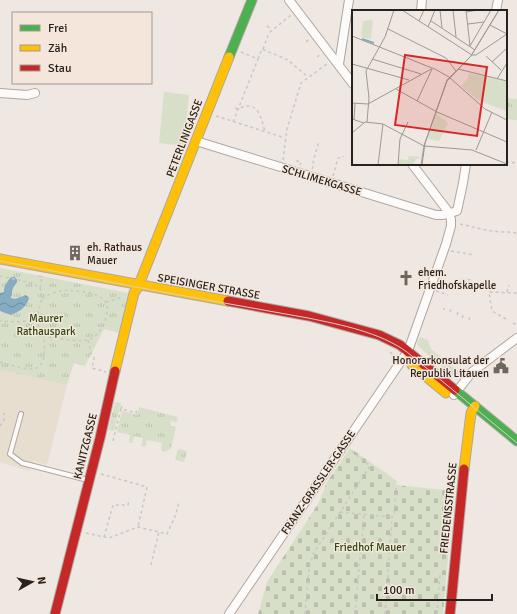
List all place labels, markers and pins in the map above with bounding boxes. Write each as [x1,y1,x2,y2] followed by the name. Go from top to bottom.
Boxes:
[87,241,142,267] place label: eh. Rathaus Mauer
[66,244,84,262] building icon: eh. Rathaus Mauer
[418,266,496,292] place label: ehem. Friedhofskapelle
[397,269,415,287] church icon: ehem. Friedhofskapelle
[392,354,489,380] place label: Honorarkonsulat der Republik Litauen
[492,357,510,375] public building icon: Honorarkonsulat der Republik Litauen

